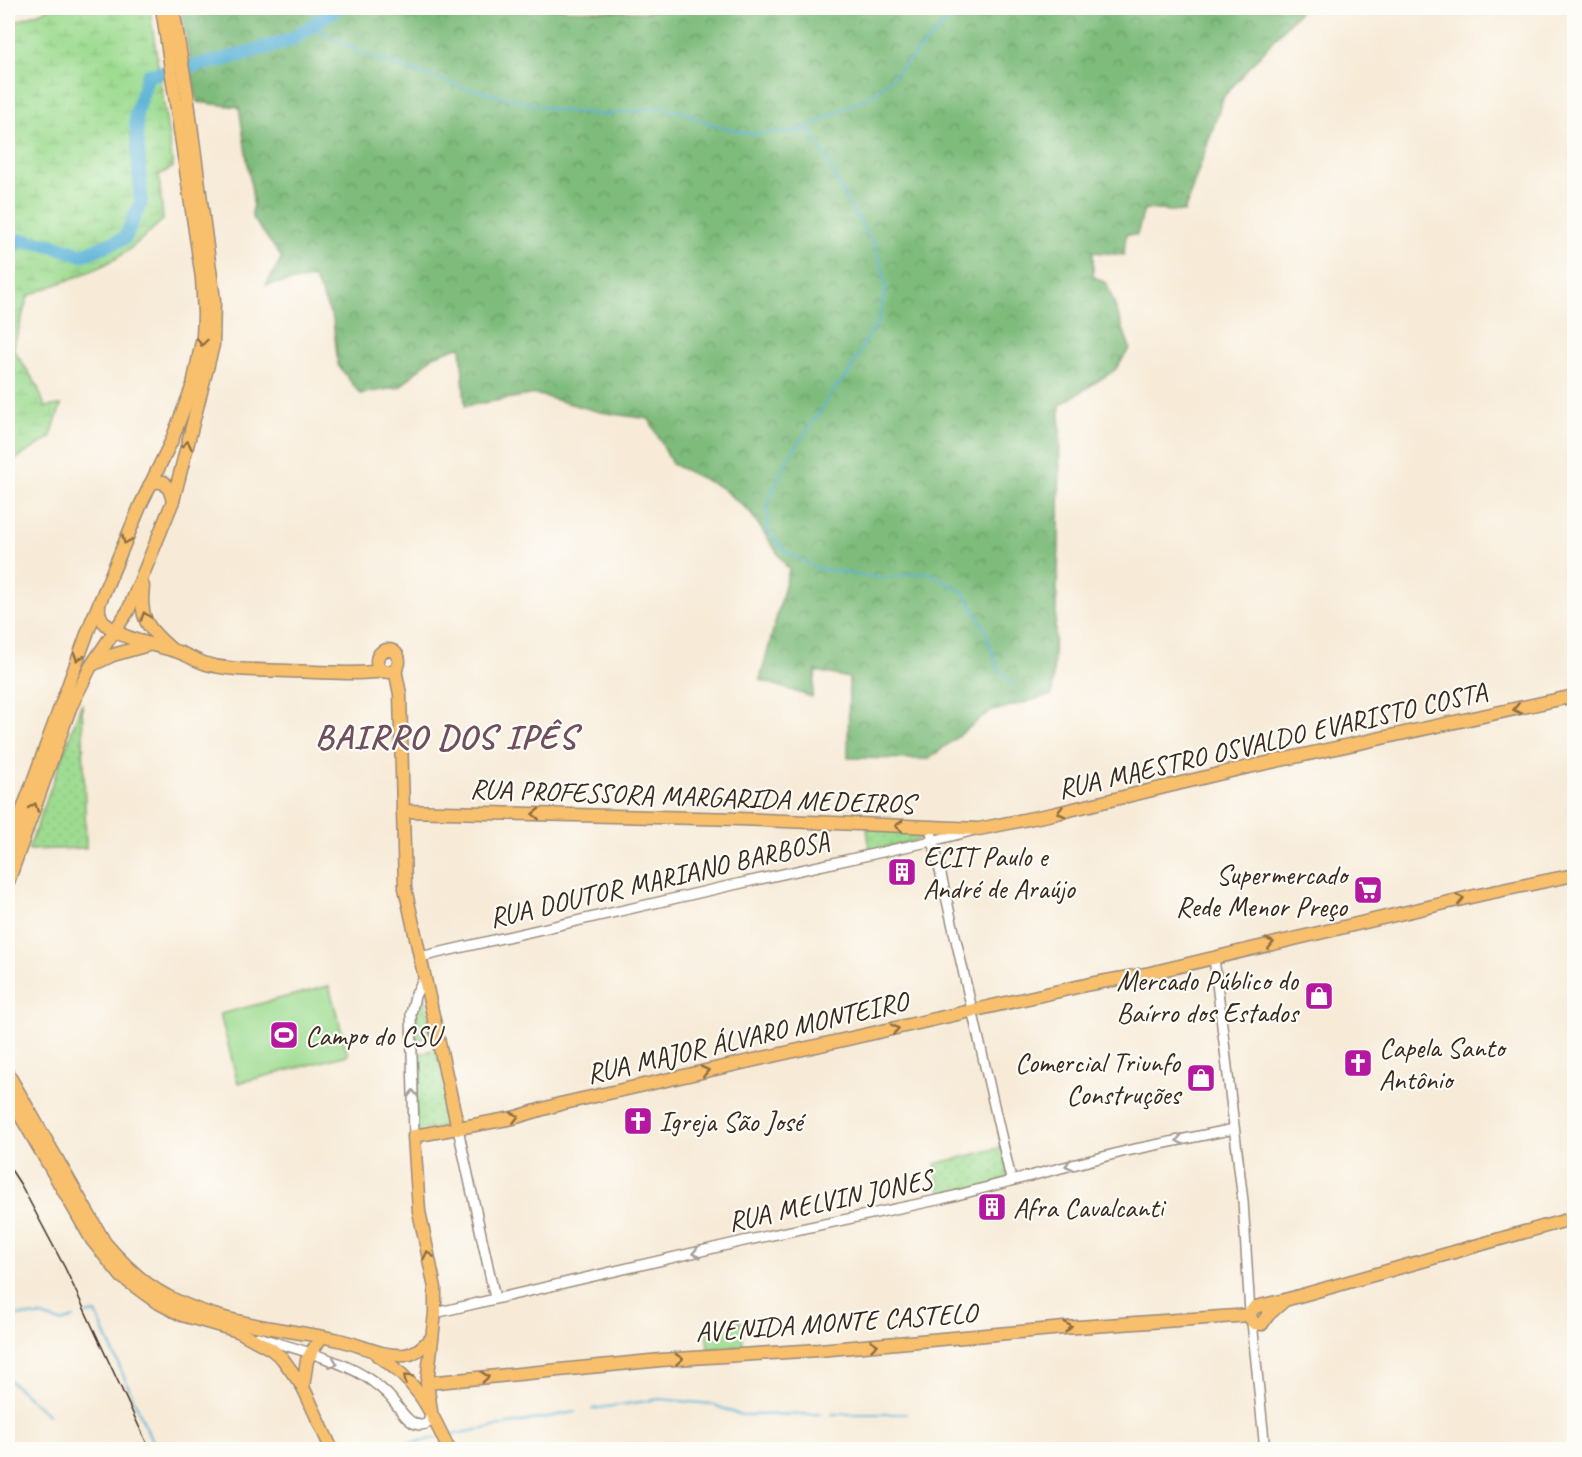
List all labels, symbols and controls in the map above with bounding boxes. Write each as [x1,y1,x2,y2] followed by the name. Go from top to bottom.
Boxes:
[196,337,208,346] one-way arrow
[180,440,193,450] one-way arrow
[121,533,133,544] one-way arrow
[139,612,152,622] one-way arrow
[72,652,85,662] one-way arrow
[1054,673,1491,806] street label: RUA MAESTRO OSVALDO EVARISTO COSTA
[1513,702,1523,715] one-way arrow
[315,715,583,758] district label: BAIRRO DOS IPÊS
[469,771,920,821] street label: RUA PROFESSORA MARGARIDA MEDEIROS
[27,802,40,813] one-way arrow
[1056,804,1066,817] one-way arrow
[532,808,541,821] one-way arrow
[895,820,904,833] one-way arrow
[486,823,833,935] street label: RUA DOUTOR MARIANO BARBOSA
[923,839,1077,906] place label: ECIT Paulo e André de Araújo
[886,856,918,888] building icon: ECIT Paulo e André de Araújo
[1176,857,1350,924] place label: Supermercado Rede Menor Preço
[1352,874,1384,906] supermarket icon: Supermercado Rede Menor Preço
[1455,894,1465,907] one-way arrow
[1265,938,1275,951] one-way arrow
[1116,963,1300,1030] place label: Mercado Público do Baírro dos Estados
[1303,980,1335,1012] shop icon: Mercado Público do Baírro dos Estados
[583,982,914,1091] street label: RUA MAJOR ÁLVARO MONTEIRO
[305,1018,446,1053] place label: Campo do CSU
[268,1019,300,1051] sports icon: Campo do CSU
[890,1023,900,1036] one-way arrow
[1379,1030,1508,1097] place label: Capela Santo Antônio
[1015,1045,1182,1112] place label: Comercial Triunfo Construções
[1342,1047,1374,1079] church icon: Capela Santo Antônio
[1185,1062,1217,1094] shop icon: Comercial Triunfo Construções
[699,1065,709,1078] one-way arrow
[407,1089,419,1098] one-way arrow
[659,1104,806,1139] place label: Igreja São José
[622,1105,654,1137] church icon: Igreja São José
[510,1112,520,1125] one-way arrow
[1175,1133,1185,1146] one-way arrow
[1064,1157,1074,1170] one-way arrow
[725,1161,939,1239] street label: RUA MELVIN JONES
[1013,1190,1167,1225] place label: Afra Cavalcanti
[976,1191,1008,1223] building icon: Afra Cavalcanti
[691,1245,701,1258] one-way arrow
[422,1250,435,1260] one-way arrow
[694,1294,981,1349] street label: AVENIDA MONTE CASTELO
[1063,1321,1072,1334] one-way arrow
[869,1339,878,1352] one-way arrow
[675,1352,684,1365] one-way arrow
[327,1356,338,1368] one-way arrow
[480,1371,490,1384] one-way arrow
[403,1374,413,1385] one-way arrow

